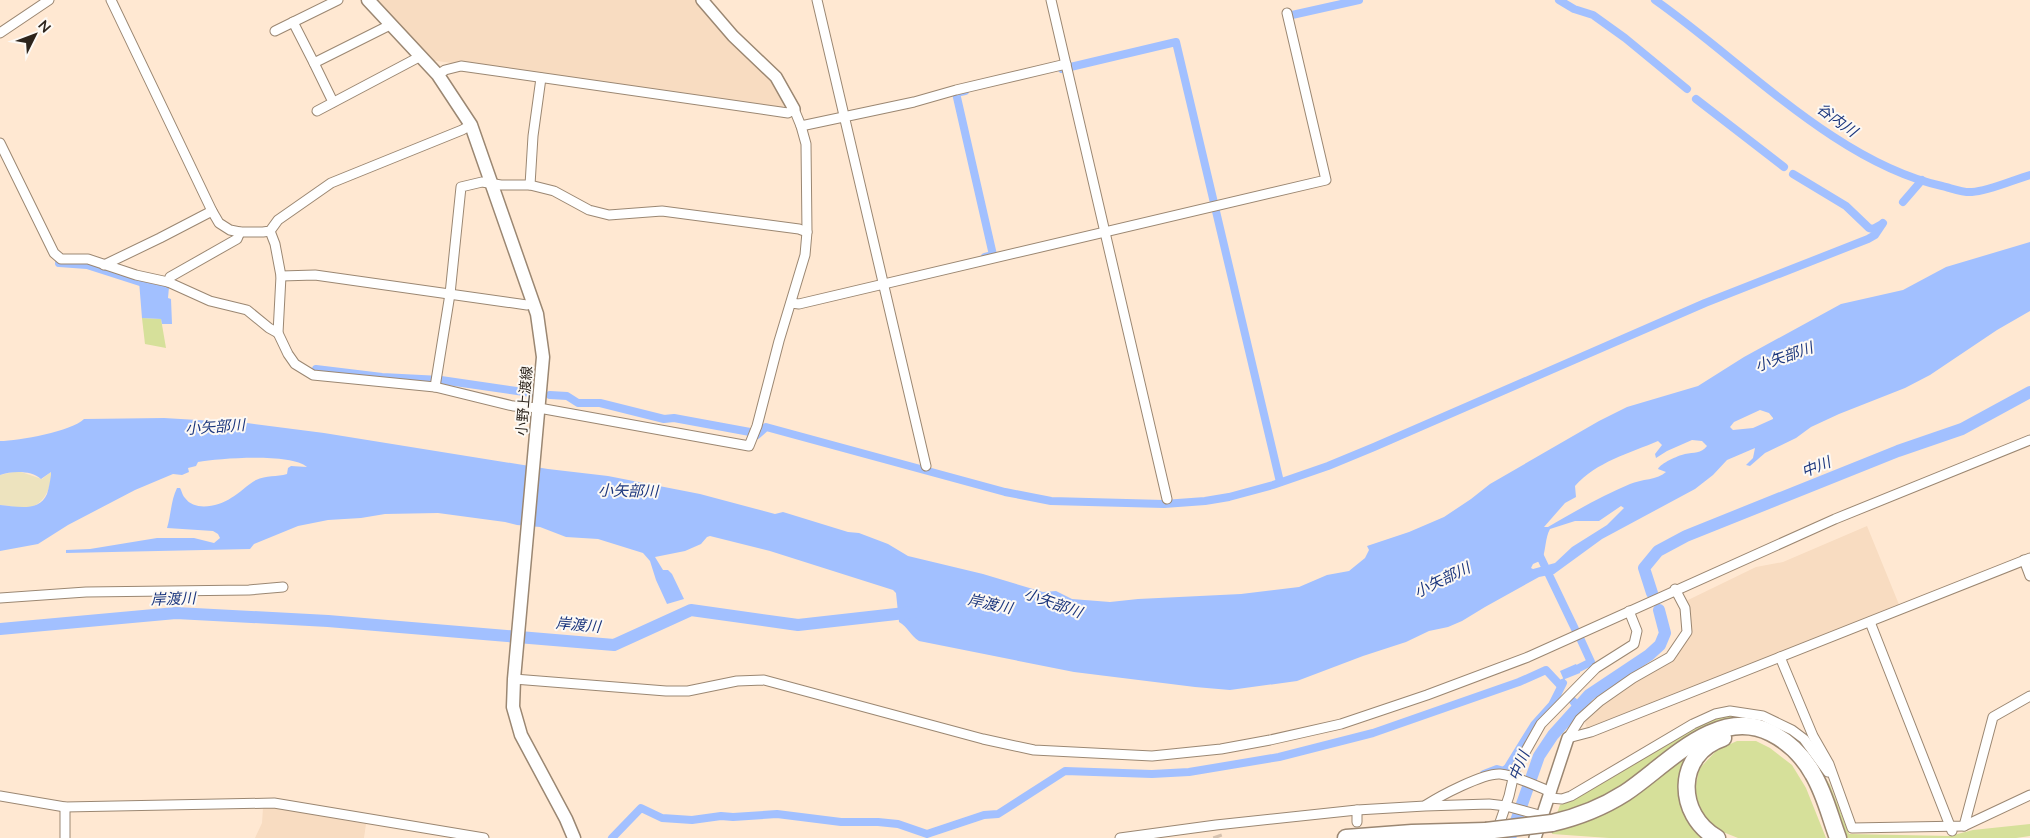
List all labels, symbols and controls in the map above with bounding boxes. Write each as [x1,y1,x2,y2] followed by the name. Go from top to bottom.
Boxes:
[10,10,60,60] north arrow
[35,16,55,36] text: N
[1814,99,1863,141] water label: 谷内川
[1752,337,1817,374] water label: 小矢部川
[512,365,535,437] street label: 小野上渡線
[184,415,247,437] water label: 小矢部川
[1798,451,1835,480] water label: 中川
[598,480,660,500] water label: 小矢部川
[1411,557,1474,600] water label: 小矢部川
[1022,583,1086,621] water label: 小矢部川
[150,588,198,608] water label: 岸渡川
[966,590,1016,617] water label: 岸渡川
[555,613,603,635] water label: 岸渡川
[1504,746,1533,783] water label: 中川

